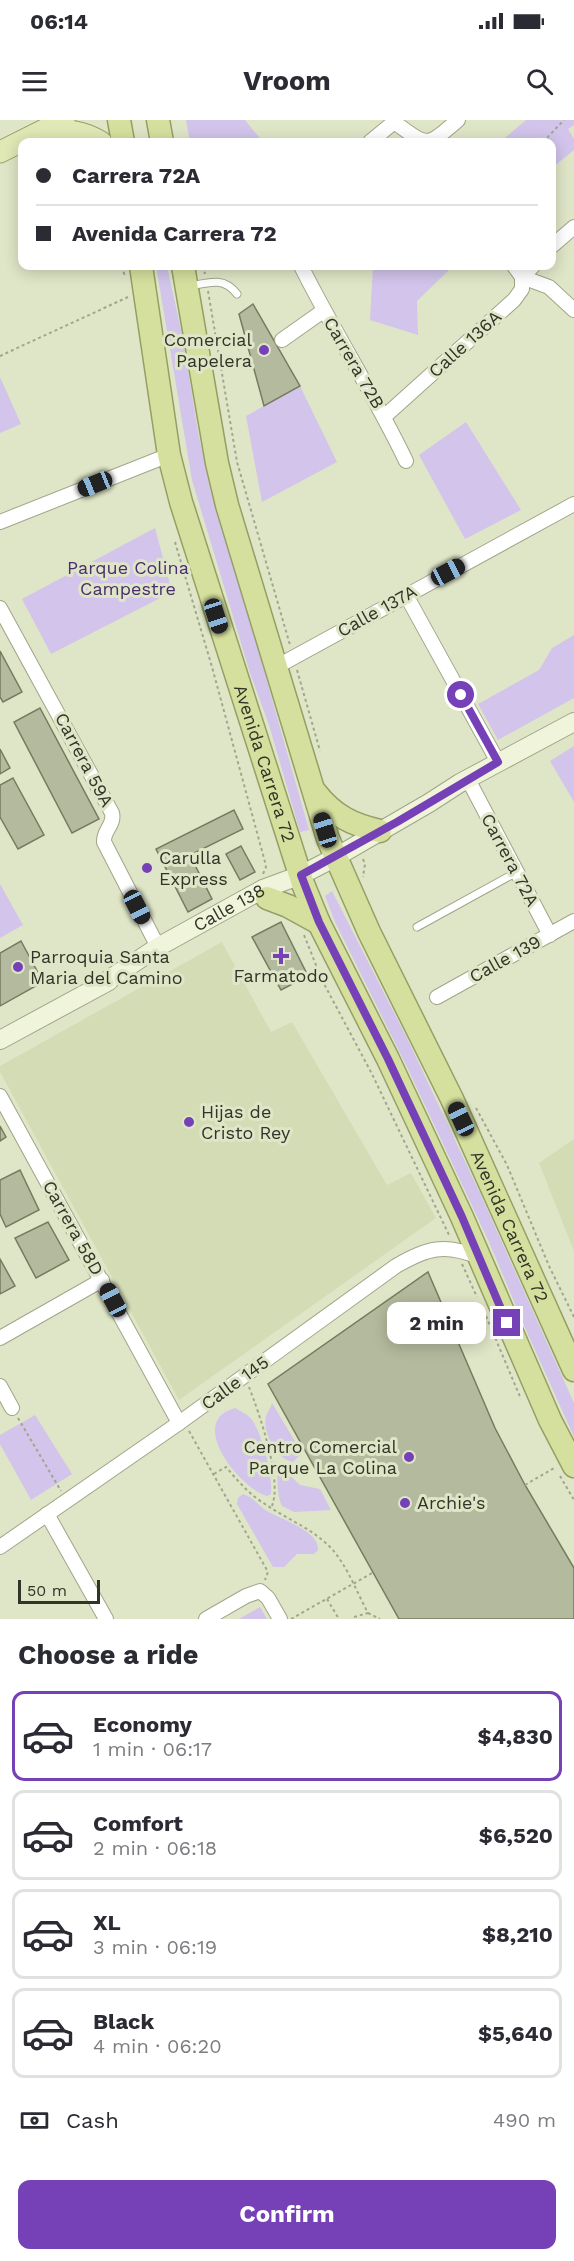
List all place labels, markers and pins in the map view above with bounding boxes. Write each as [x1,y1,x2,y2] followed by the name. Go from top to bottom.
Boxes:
[164,329,252,371] place label: Comercial Papelera
[257,343,271,357] marker: Comercial Papelera
[159,847,228,889] place label: Carulla Express
[140,861,154,875] marker: Carulla Express
[30,946,183,988] place label: Parroquia Santa Maria del Camino
[274,949,288,963] marker: Farmatodo
[11,960,25,974] marker: Parroquia Santa Maria del Camino
[233,965,329,986] place label: Farmatodo
[201,1101,291,1143] place label: Hijas de Cristo Rey
[182,1115,196,1129] marker: Hijas de Cristo Rey
[243,1436,397,1478] place label: Centro Comercial Parque La Colina
[402,1450,416,1464] marker: Centro Comercial Parque La Colina
[417,1492,486,1513] place label: Archie's
[398,1496,412,1510] marker: Archie's

